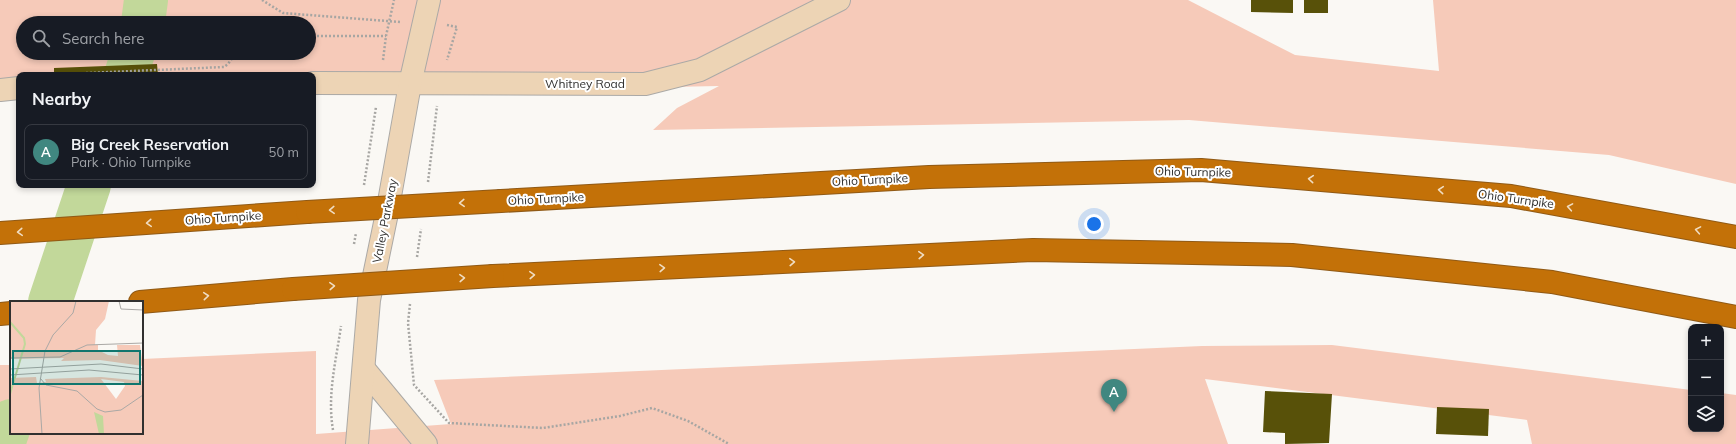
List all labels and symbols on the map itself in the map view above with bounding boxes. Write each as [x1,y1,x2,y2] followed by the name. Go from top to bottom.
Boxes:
[545,76,625,91] street label: Whitney Road
[1155,163,1231,180] street label: Ohio Turnpike
[831,170,909,189] street label: Ohio Turnpike
[1308,175,1314,184] one-way arrow
[369,177,400,264] street label: Valley Parkway
[1438,186,1444,195] one-way arrow
[1477,186,1555,211] street label: Ohio Turnpike
[507,189,585,208] street label: Ohio Turnpike
[459,199,465,208] one-way arrow
[1567,203,1573,212] one-way arrow
[329,206,335,215] one-way arrow
[184,207,262,228] street label: Ohio Turnpike
[1084,214,1104,234] your location
[146,218,152,227] one-way arrow
[1695,226,1701,235] one-way arrow
[17,227,23,236] one-way arrow
[918,251,924,260] one-way arrow
[789,257,795,266] one-way arrow
[659,264,665,272] one-way arrow
[529,270,535,279] one-way arrow
[459,274,465,283] one-way arrow
[329,282,335,291] one-way arrow
[203,292,209,301] one-way arrow
[10,301,143,434] inset map
[1101,379,1127,412] pin: A

